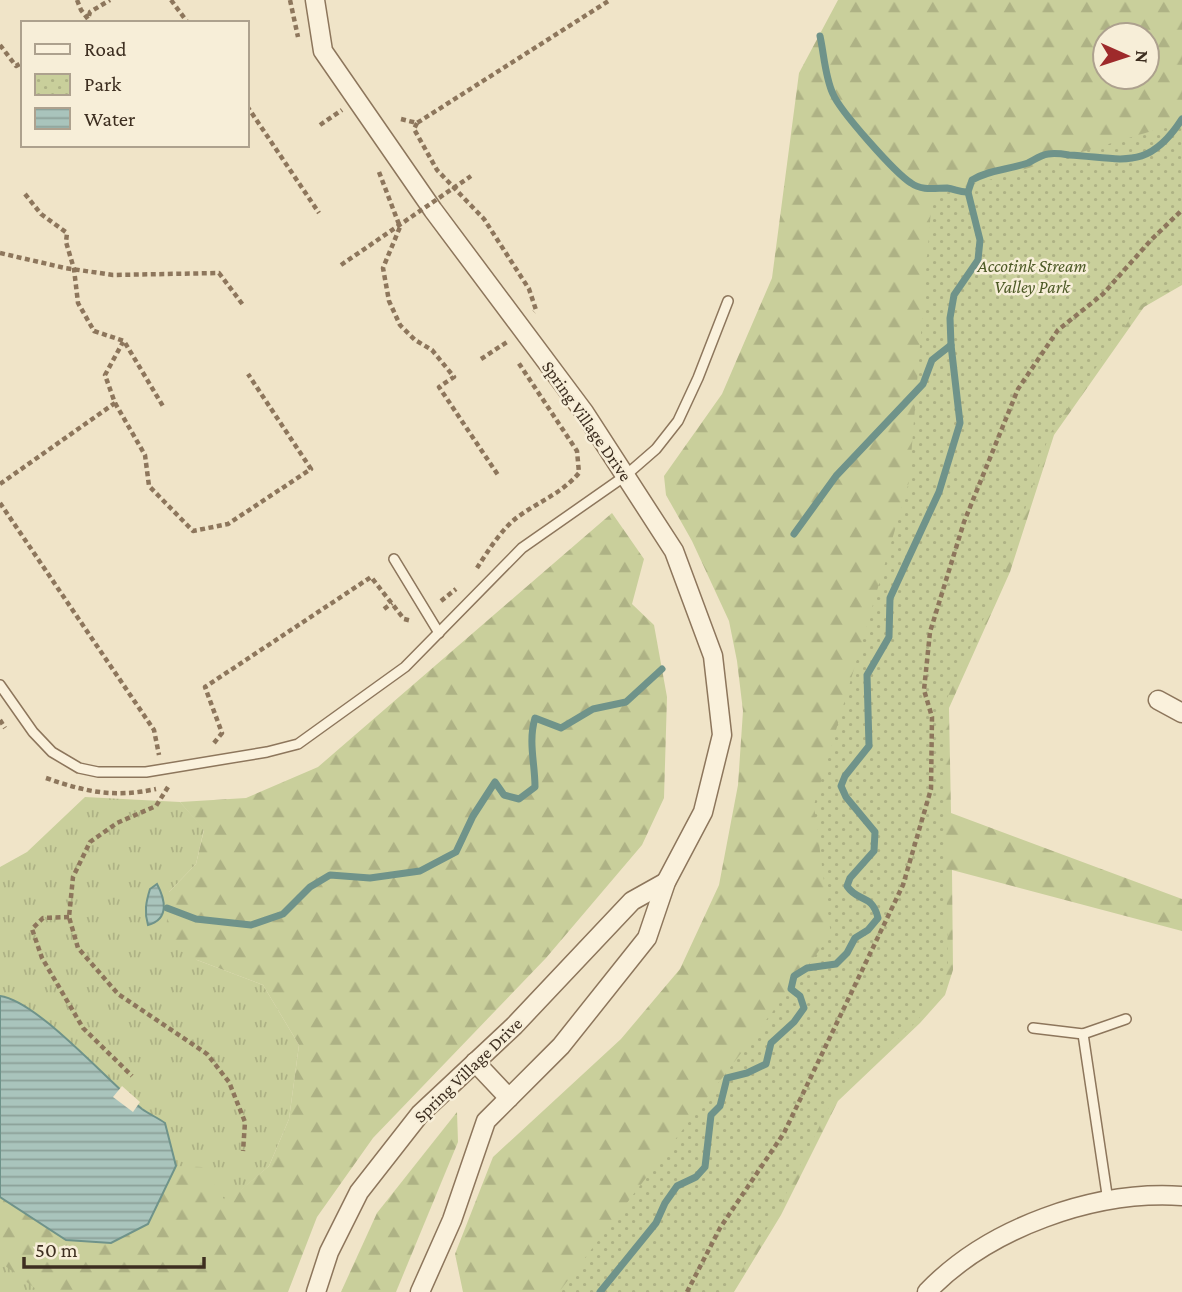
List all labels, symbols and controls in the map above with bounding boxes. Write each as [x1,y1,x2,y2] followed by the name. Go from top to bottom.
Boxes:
[21,21,248,147] legend
[1091,21,1161,91] north arrow
[84,37,127,61] text: Road
[1132,50,1153,64] text: N
[84,72,121,96] text: Park
[84,107,136,131] text: Water
[976,256,1087,297] park label: Accotink Stream Valley Park
[538,357,636,485] street label: Spring Village Drive
[410,1013,526,1127] street label: Spring Village Drive
[24,1226,205,1270] scale bar
[35,1238,78,1262] text: 50 m

